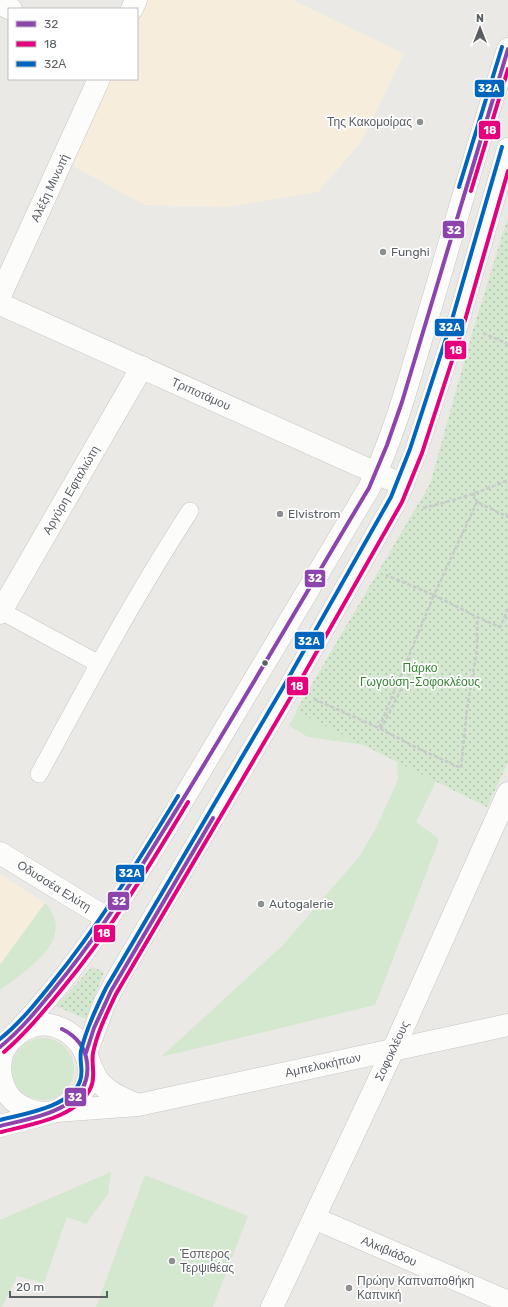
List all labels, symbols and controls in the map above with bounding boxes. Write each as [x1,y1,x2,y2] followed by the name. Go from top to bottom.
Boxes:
[8,8,138,80] legend
[460,8,500,48] north arrow
[476,12,484,25] text: N
[44,17,58,31] text: 32
[44,37,57,51] text: 18
[44,57,66,71] text: 32Α
[474,79,505,98] line badge: 32Α
[478,82,500,95] text: 32Α
[327,115,412,129] place label: Της Κακομοίρας
[415,117,425,127] marker: Της Κακομοίρας
[478,120,501,140] line badge: 18
[484,124,496,137] text: 18
[28,152,72,224] street label: Αλέξη Μινωτή
[442,220,465,239] line badge: 32
[447,224,461,237] text: 32
[391,245,430,259] place label: Funghi
[378,247,388,257] marker: Funghi
[434,318,465,337] line badge: 32Α
[439,321,461,334] text: 32Α
[444,340,467,360] line badge: 18
[450,344,462,357] text: 18
[169,375,233,413] street label: Τριποτάμου
[40,443,102,537] street label: Αργύρη Εφταλιώτη
[288,507,341,521] place label: Elvistrom
[275,509,285,519] marker: Elvistrom
[304,569,326,588] line badge: 32
[308,572,322,585] text: 32
[294,631,325,650] line badge: 32Α
[298,635,320,648] text: 32Α
[260,658,270,668] unlabelled marker
[360,661,480,689] park label: Πάρκο Γωγούση-Σοφοκλέους
[286,676,309,696] line badge: 18
[291,680,303,693] text: 18
[15,858,93,914] street label: Οδυσσέα Ελύτη
[115,864,145,883] line badge: 32Α
[119,867,141,880] text: 32Α
[107,891,130,911] line badge: 32
[112,895,126,908] text: 32
[269,897,334,911] place label: Autogalerie
[256,899,266,909] marker: Autogalerie
[93,924,116,943] line badge: 18
[98,927,110,940] text: 18
[372,1018,412,1083] street label: Σοφοκλέους
[284,1050,362,1080] street label: Αμπελοκήπων
[64,1087,87,1107] line badge: 32
[68,1091,82,1104] text: 32
[359,1233,419,1269] street label: Αλκιβιάδου
[179,1247,234,1275] place label: Έσπερος Τερψιθέας
[167,1256,177,1266] marker: Έσπερος Τερψιθέας
[10,1273,107,1299] scale bar
[357,1274,474,1302] place label: Πρώην Καπναποθήκη Καπνική
[16,1280,44,1294] text: 20 m
[344,1283,354,1293] marker: Πρώην Καπναποθήκη Καπνική

